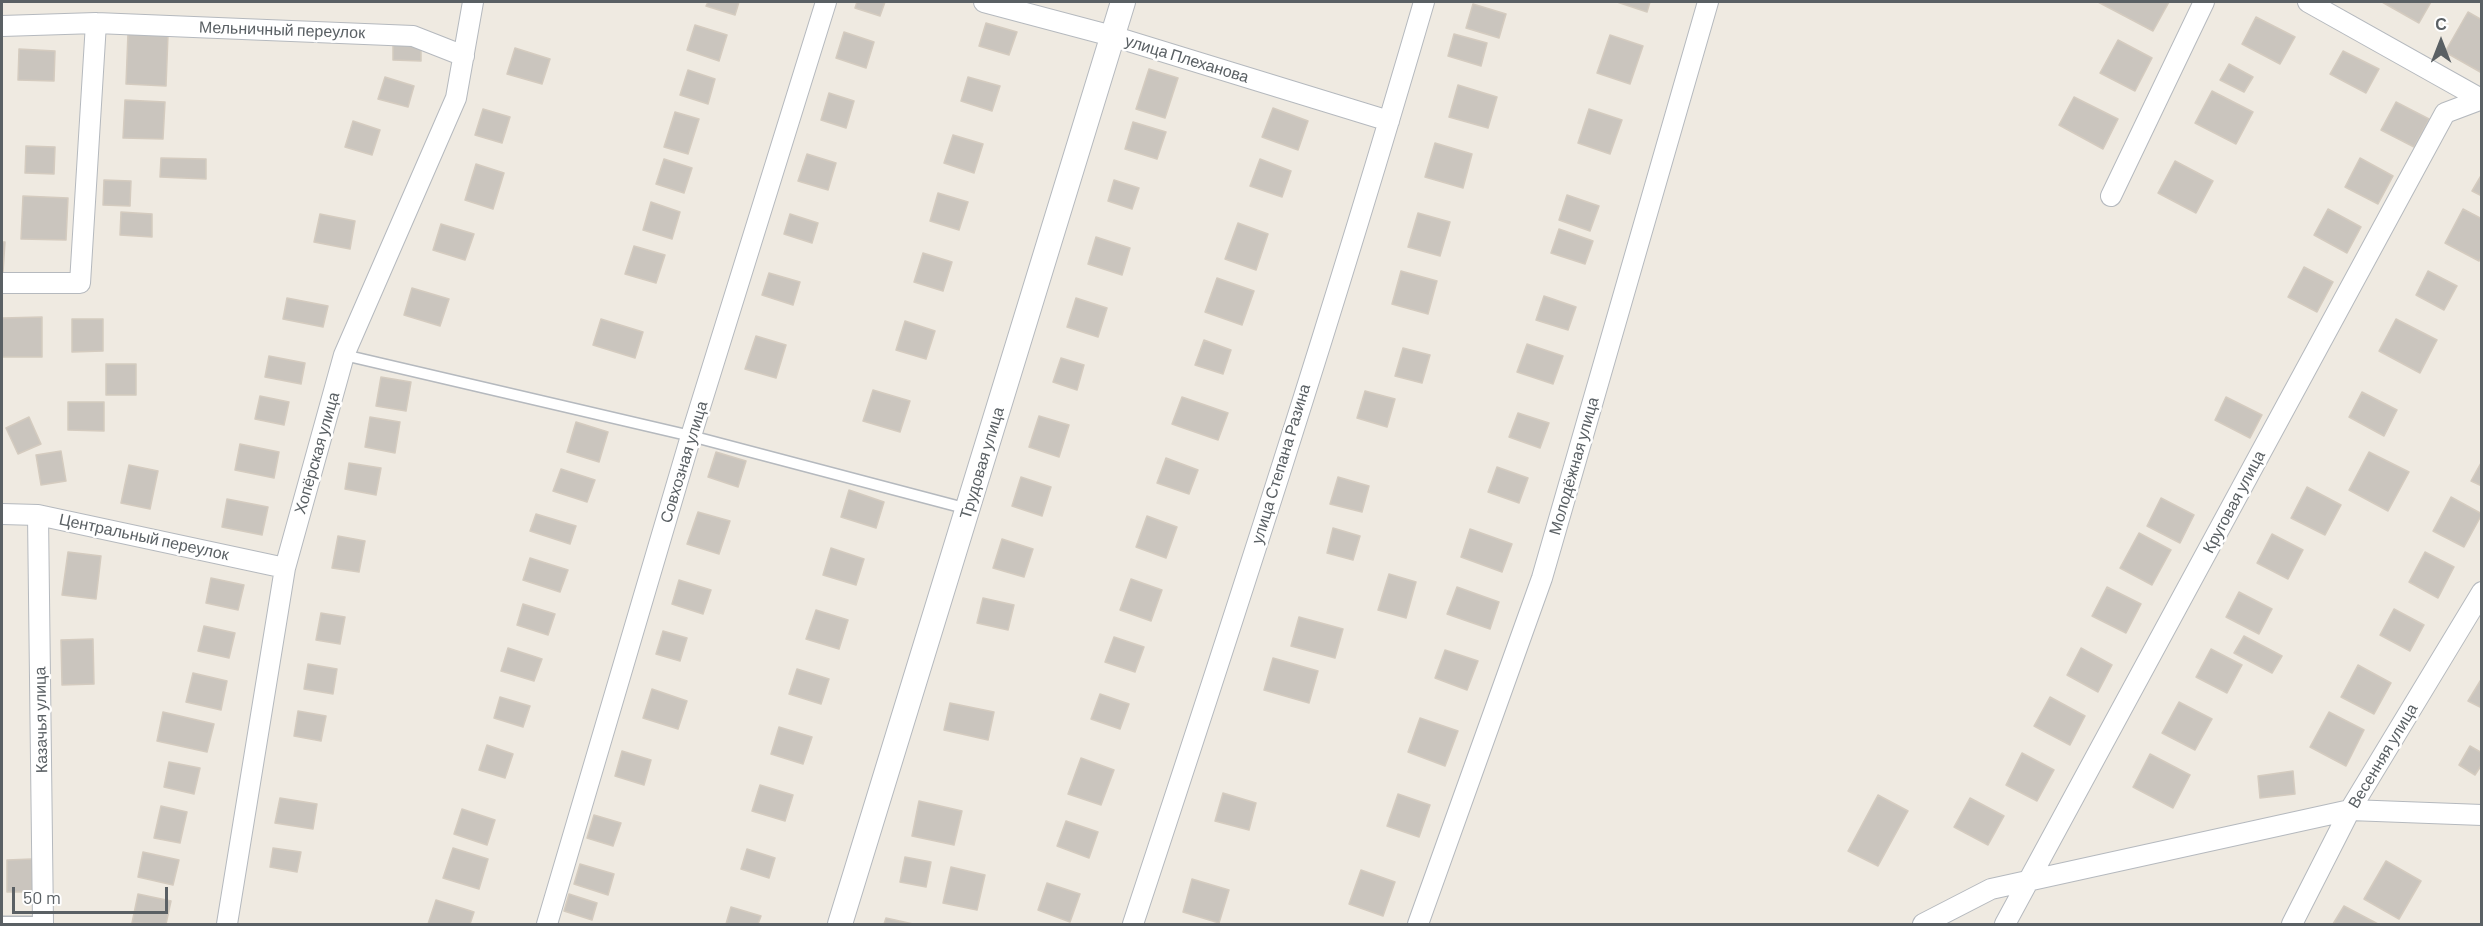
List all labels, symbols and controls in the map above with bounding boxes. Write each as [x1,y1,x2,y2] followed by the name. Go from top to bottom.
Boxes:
[2411,12,2471,72] north arrow
[2435,14,2447,33] text: С
[199,18,365,42] street label: Мельничный переулок
[1123,31,1251,87] street label: улица Плеханова
[1248,382,1314,546] street label: улица Степана Разина
[290,390,344,516] street label: Хопёрская улица
[1545,395,1603,537] street label: Молодёжная улица
[656,399,712,525] street label: Совхозная улица
[956,405,1008,521] street label: Трудовая улица
[2199,447,2269,557] street label: Круговая улица
[57,510,231,564] street label: Центральный переулок
[30,667,52,773] street label: Казачья улица
[2344,700,2422,812] street label: Весенняя улица
[15,875,171,913] scale bar
[23,886,61,908] text: 50 m

